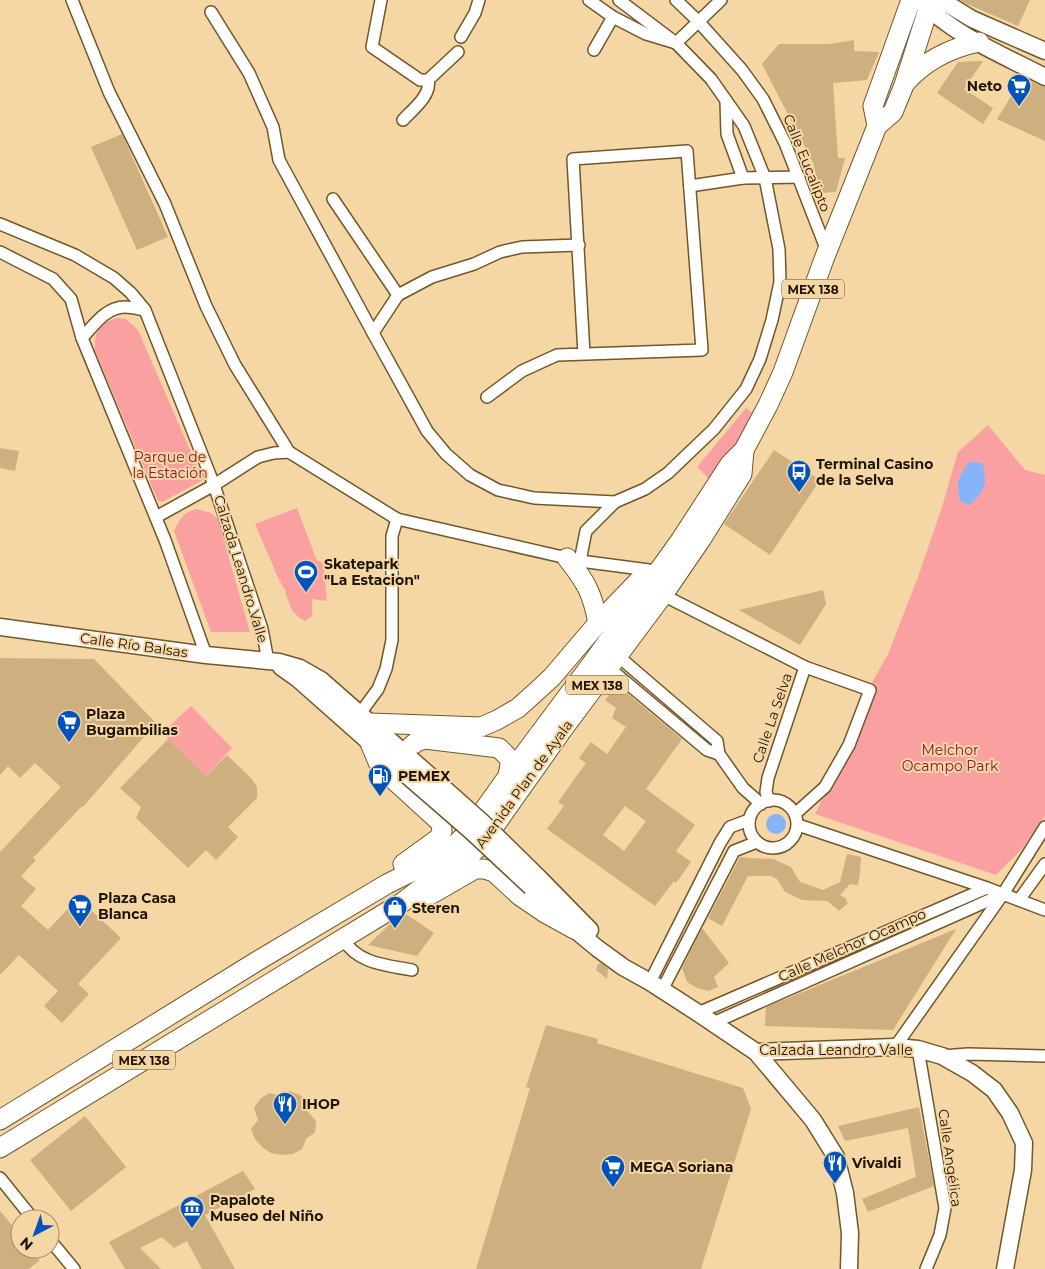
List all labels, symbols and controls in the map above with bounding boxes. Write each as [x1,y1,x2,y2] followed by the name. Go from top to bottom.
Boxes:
[1006,73,1032,107] supermarket icon: Neto
[967,77,1002,95] place label: Neto
[779,112,835,215] street label: Calle Eucalipto
[782,280,844,298] road number: MEX 138
[132,448,208,482] park label: Parque de la Estación
[816,455,933,489] place label: Terminal Casino de la Selva
[786,459,812,493] bus stop icon: Terminal Casino de la Selva
[210,493,272,645] street label: Calzada Leandro Valle
[324,555,420,589] place label: Skatepark "La Estacion"
[293,559,319,593] sports icon: Skatepark "La Estacion"
[79,629,189,661] street label: Calle Río Balsas
[748,670,796,766] street label: Calle La Selva
[566,676,628,694] road number: MEX 138
[86,705,178,739] place label: Plaza Bugambilias
[56,709,82,743] supermarket icon: Plaza Bugambilias
[471,716,577,852] street label: Avenida Plan de Ayala
[902,741,999,775] park label: Melchor Ocampo Park
[367,763,393,797] fuel station icon: PEMEX
[398,767,450,785] place label: PEMEX
[98,889,176,923] place label: Plaza Casa Blanca
[67,893,93,927] supermarket icon: Plaza Casa Blanca
[382,895,408,929] shop icon: Steren
[412,899,460,917] place label: Steren
[775,904,929,986] street label: Calle Melchor Ocampo
[759,1041,913,1059] street label: Calzada Leandro Valle
[113,1050,175,1070] road number: MEX 138
[272,1091,298,1125] restaurant icon: IHOP
[302,1095,340,1113] place label: IHOP
[934,1108,966,1208] street label: Calle Angélica
[822,1150,848,1184] restaurant icon: Vivaldi
[600,1154,626,1188] supermarket icon: MEGA Soriana
[851,1154,901,1172] place label: Vivaldi
[630,1158,734,1176] place label: MEGA Soriana
[210,1191,324,1225] place label: Papalote Museo del Niño
[179,1195,205,1229] museum icon: Papalote Museo del Niño
[10,1209,60,1259] north arrow
[16,1233,37,1254] text: N

